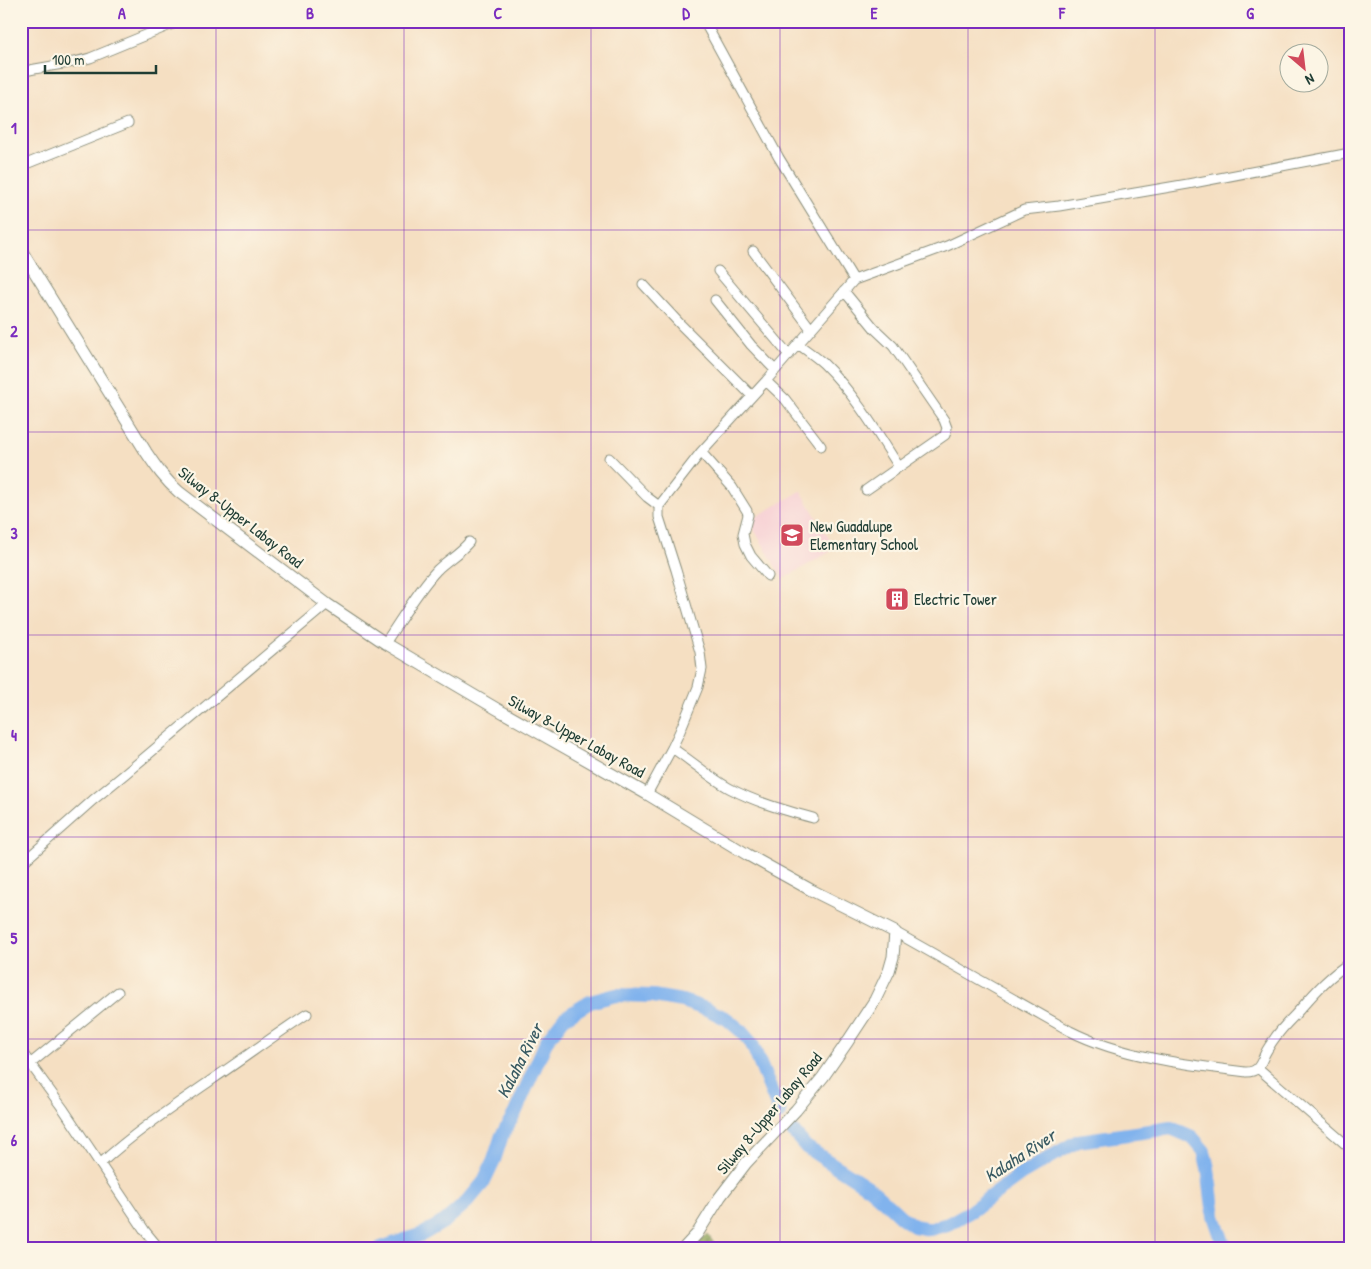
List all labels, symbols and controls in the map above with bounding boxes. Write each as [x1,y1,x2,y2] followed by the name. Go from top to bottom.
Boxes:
[118,2,126,24] text: A
[306,2,314,24] text: B
[494,2,503,24] text: C
[682,2,690,24] text: D
[870,2,878,24] text: E
[1058,2,1066,24] text: F
[1246,2,1254,24] text: G
[45,42,156,74] scale bar
[1278,42,1328,92] north arrow
[52,49,85,70] text: 100 m
[1302,70,1318,90] text: N
[11,117,17,139] text: 1
[10,320,18,342] text: 2
[174,461,308,573] street label: Silway 8-Upper Labay Road
[810,515,919,555] place label: New Guadalupe Elementary School
[10,522,18,544] text: 3
[779,522,805,548] school or university icon: New Guadalupe Elementary School
[884,586,910,612] building icon: Electric Tower
[914,588,997,610] place label: Electric Tower
[505,689,649,783] street label: Silway 8-Upper Labay Road
[11,724,17,746] text: 4
[11,927,18,949] text: 5
[490,1017,550,1102] water label: Kalaha River
[711,1047,827,1179] street label: Silway 8-Upper Labay Road
[979,1122,1062,1188] water label: Kalaha River
[11,1129,18,1151] text: 6

